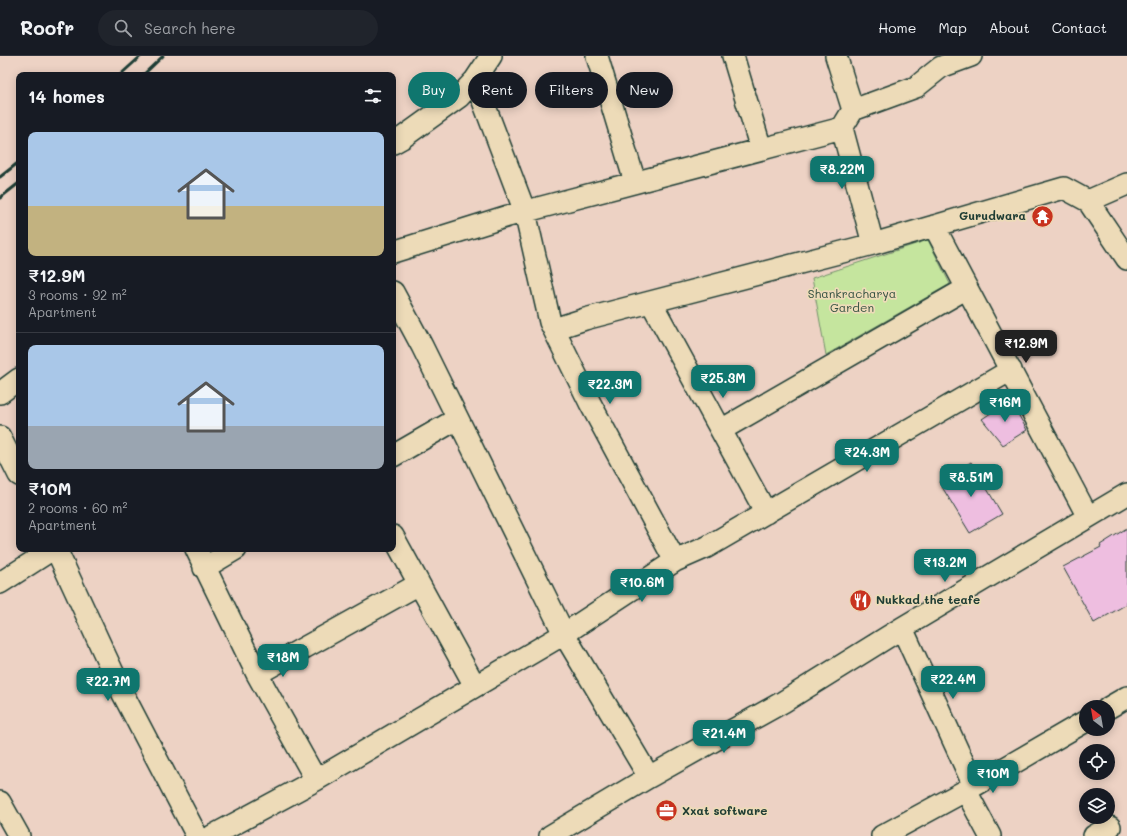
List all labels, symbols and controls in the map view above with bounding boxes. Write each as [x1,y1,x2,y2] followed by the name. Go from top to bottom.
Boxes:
[98,10,378,46] search box
[20,15,74,40] text: Roofr
[112,17,134,39] icon: search
[144,18,236,38] text: Search here
[878,18,916,37] text: Home
[938,18,967,37] text: Map
[989,18,1030,37] text: About
[1052,18,1107,37] text: Contact
[408,72,460,108] chip: Buy
[468,72,527,108] chip: Rent
[535,72,608,108] chip: Filters
[616,72,673,108] chip: New
[28,85,105,107] text: 14 homes
[362,85,384,107] icon: filters
[809,156,875,190] pin: ₹8.22M
[170,158,242,230] icon: home
[819,160,865,177] text: ₹8.22M
[1029,203,1055,229] temple icon: Gurudwara
[959,207,1026,223] place label: Gurudwara
[28,264,86,286] text: ₹12.9M
[808,285,896,315] park label: Shankracharya Garden
[28,286,127,303] text: 3 rooms · 92 m²
[28,303,97,320] text: Apartment
[993,330,1059,364] pin: ₹12.9M
[1004,334,1048,351] text: ₹12.9M
[690,365,756,399] pin: ₹25.3M
[700,369,746,386] text: ₹25.3M
[170,371,242,443] icon: home
[577,371,643,405] pin: ₹22.3M
[587,375,633,392] text: ₹22.3M
[981,389,1029,423] pin: ₹16M
[989,393,1021,410] text: ₹16M
[834,439,900,473] pin: ₹24.3M
[844,443,890,460] text: ₹24.3M
[938,464,1004,498] pin: ₹8.51M
[949,468,993,485] text: ₹8.51M
[28,477,71,499] text: ₹10M
[28,499,127,516] text: 2 rooms · 60 m²
[28,516,97,533] text: Apartment
[912,549,978,583] pin: ₹13.2M
[923,553,967,570] text: ₹13.2M
[609,569,675,603] pin: ₹10.6M
[619,573,665,590] text: ₹10.6M
[848,587,874,613] restaurant icon: Nukkad the teafe
[876,591,980,607] place label: Nukkad the teafe
[259,644,307,678] pin: ₹18M
[267,648,299,665] text: ₹18M
[920,666,986,700] pin: ₹22.4M
[75,668,141,702] pin: ₹22.7M
[930,670,976,687] text: ₹22.4M
[86,672,130,689] text: ₹22.7M
[1079,700,1115,736] north arrow
[1079,700,1115,824] map controls
[691,720,757,754] pin: ₹21.4M
[702,724,746,741] text: ₹21.4M
[1079,744,1115,780] button: locate
[969,760,1017,794] pin: ₹10M
[976,764,1010,781] text: ₹10M
[1079,788,1115,824] button: layers
[653,798,679,824] office icon: Xxat software
[682,802,767,818] place label: Xxat software

